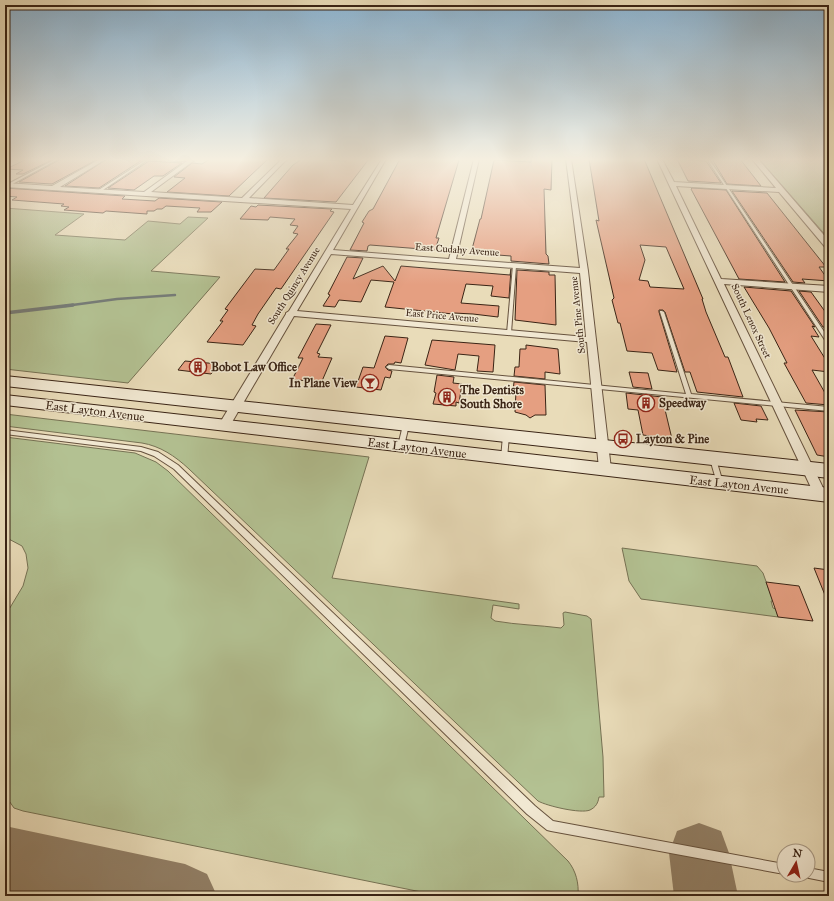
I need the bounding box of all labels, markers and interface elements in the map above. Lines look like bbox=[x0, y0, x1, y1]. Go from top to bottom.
street label: East Cudahy Avenue bbox=[415, 241, 499, 259]
street label: South Quincy Avenue bbox=[265, 245, 323, 327]
street label: South Pine Avenue bbox=[568, 276, 588, 354]
street label: South Lenox Street bbox=[728, 282, 774, 361]
street label: East Price Avenue bbox=[405, 307, 479, 325]
building icon: Bobot Law Office bbox=[188, 357, 208, 377]
place label: Bobot Law Office bbox=[211, 360, 297, 374]
bar icon: In Plane View bbox=[360, 373, 380, 393]
place label: In Plane View bbox=[289, 376, 358, 390]
place label: The Dentists South Shore bbox=[459, 383, 525, 411]
building icon: The Dentists South Shore bbox=[437, 387, 457, 407]
building icon: Speedway bbox=[636, 393, 656, 413]
place label: Speedway bbox=[659, 396, 708, 411]
street label: East Layton Avenue bbox=[45, 398, 145, 424]
bus stop icon: Layton & Pine bbox=[613, 429, 633, 449]
place label: Layton & Pine bbox=[636, 432, 709, 447]
street label: East Layton Avenue bbox=[367, 435, 467, 461]
street label: East Layton Avenue bbox=[689, 473, 789, 497]
north arrow bbox=[776, 843, 816, 883]
text: N bbox=[792, 846, 804, 861]

